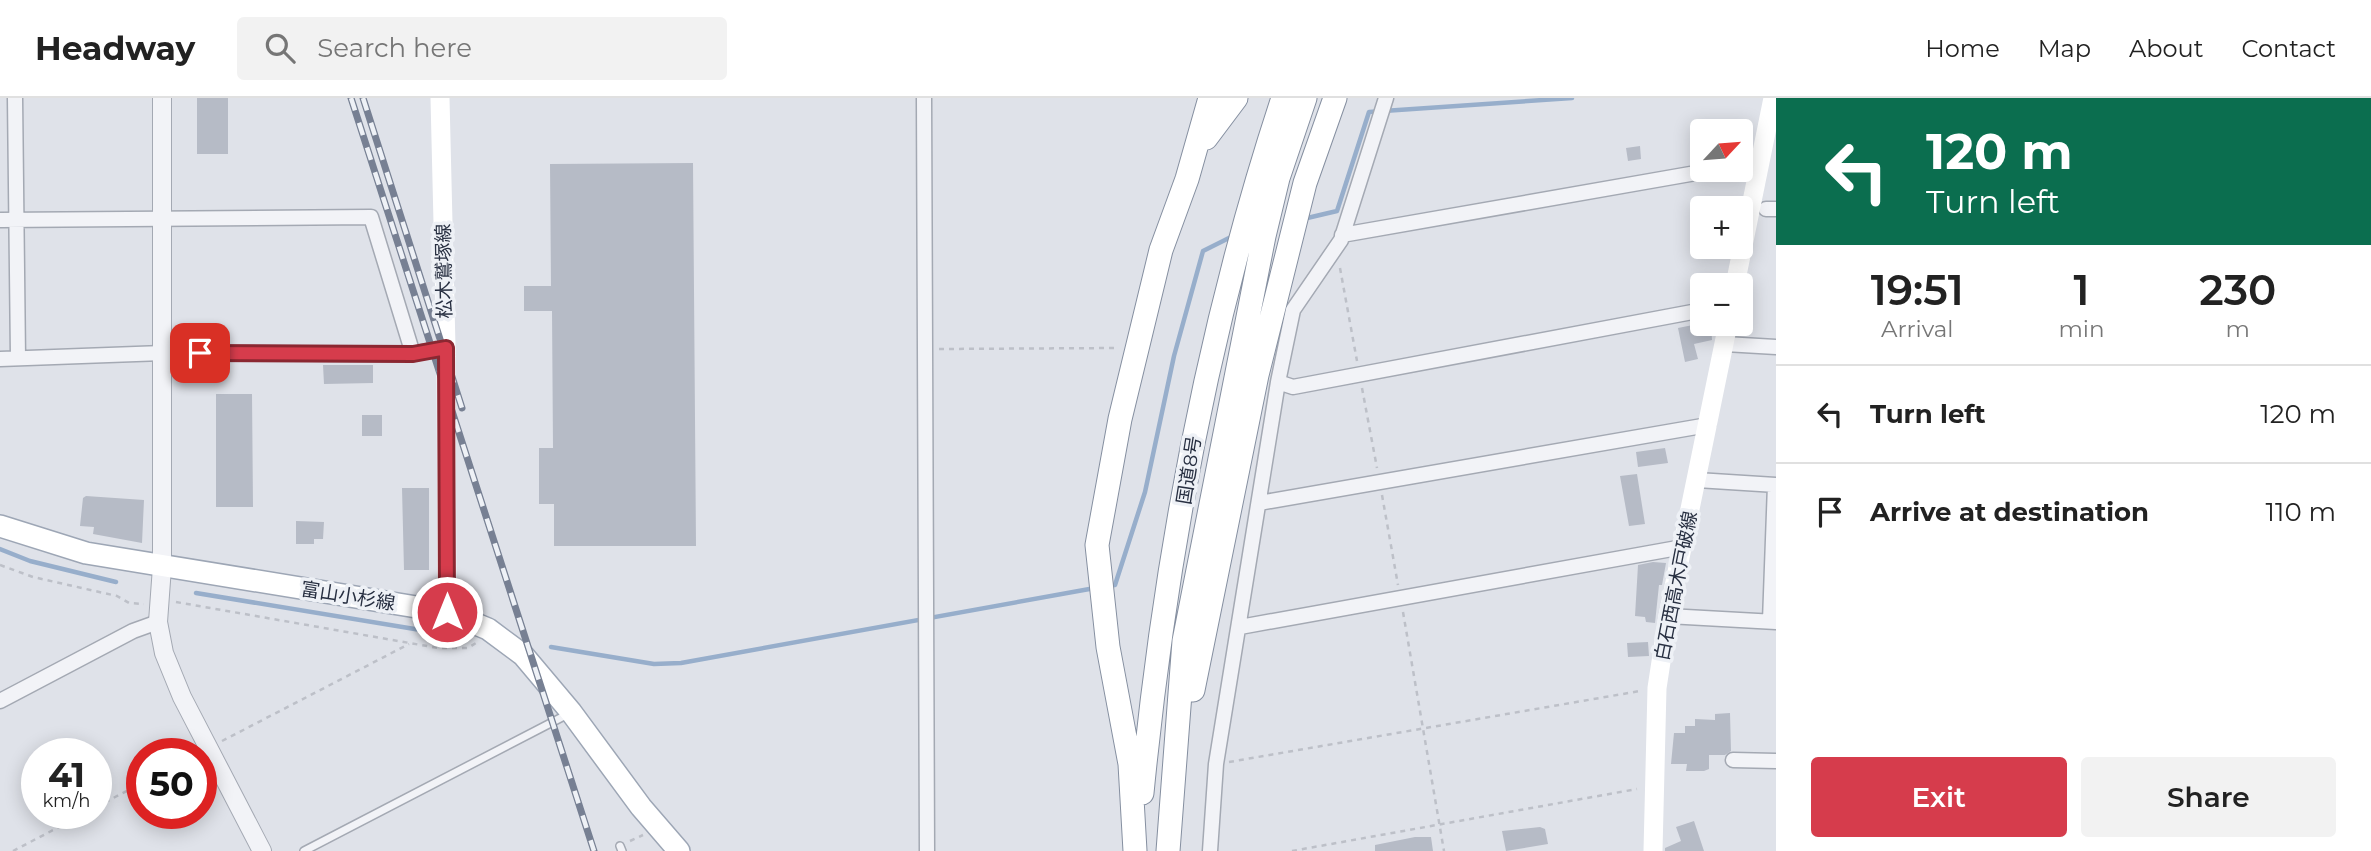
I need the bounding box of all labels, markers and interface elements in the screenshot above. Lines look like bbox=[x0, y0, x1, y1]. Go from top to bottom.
search box bbox=[237, 17, 727, 80]
text: Headway bbox=[35, 28, 195, 68]
icon: search bbox=[261, 29, 299, 67]
text: Search here bbox=[317, 32, 472, 64]
text: Home bbox=[1925, 34, 2000, 63]
text: Map bbox=[2038, 34, 2091, 63]
text: About bbox=[2129, 34, 2203, 63]
text: Contact bbox=[2241, 34, 2336, 63]
north arrow bbox=[1690, 119, 1754, 182]
map controls bbox=[1690, 119, 1753, 336]
text: 120 m bbox=[1926, 122, 2073, 181]
icon: left bbox=[1811, 126, 1902, 217]
text: Turn left bbox=[1926, 182, 2060, 221]
button: + bbox=[1690, 196, 1753, 259]
street label: 松木鷲塚線 bbox=[432, 223, 456, 319]
text: 19:51 bbox=[1871, 264, 1964, 316]
text: 1 bbox=[2073, 264, 2089, 316]
text: 230 bbox=[2199, 264, 2276, 316]
button: − bbox=[1690, 273, 1753, 336]
text: Arrival bbox=[1881, 315, 1953, 343]
text: min bbox=[2058, 315, 2105, 343]
text: m bbox=[2226, 315, 2250, 343]
pin bbox=[170, 323, 230, 383]
icon: arrive bbox=[181, 334, 219, 372]
icon: left bbox=[1811, 395, 1849, 433]
text: Turn left bbox=[1870, 398, 1986, 430]
text: 120 m bbox=[2260, 398, 2336, 430]
street label: 国道8号 bbox=[1172, 434, 1206, 506]
icon: arrive bbox=[1811, 493, 1849, 531]
text: Arrive at destination bbox=[1870, 496, 2149, 528]
text: 110 m bbox=[2266, 496, 2336, 528]
street label: 白石西高木戸破線 bbox=[1650, 509, 1702, 663]
position arrow bbox=[410, 575, 484, 649]
street label: 富山小杉線 bbox=[299, 577, 397, 615]
speed limit sign: 50 bbox=[126, 738, 217, 829]
text: 41 bbox=[48, 753, 85, 796]
button: Exit bbox=[1811, 757, 2067, 837]
button: Share bbox=[2081, 757, 2336, 837]
text: km/h bbox=[42, 790, 91, 812]

